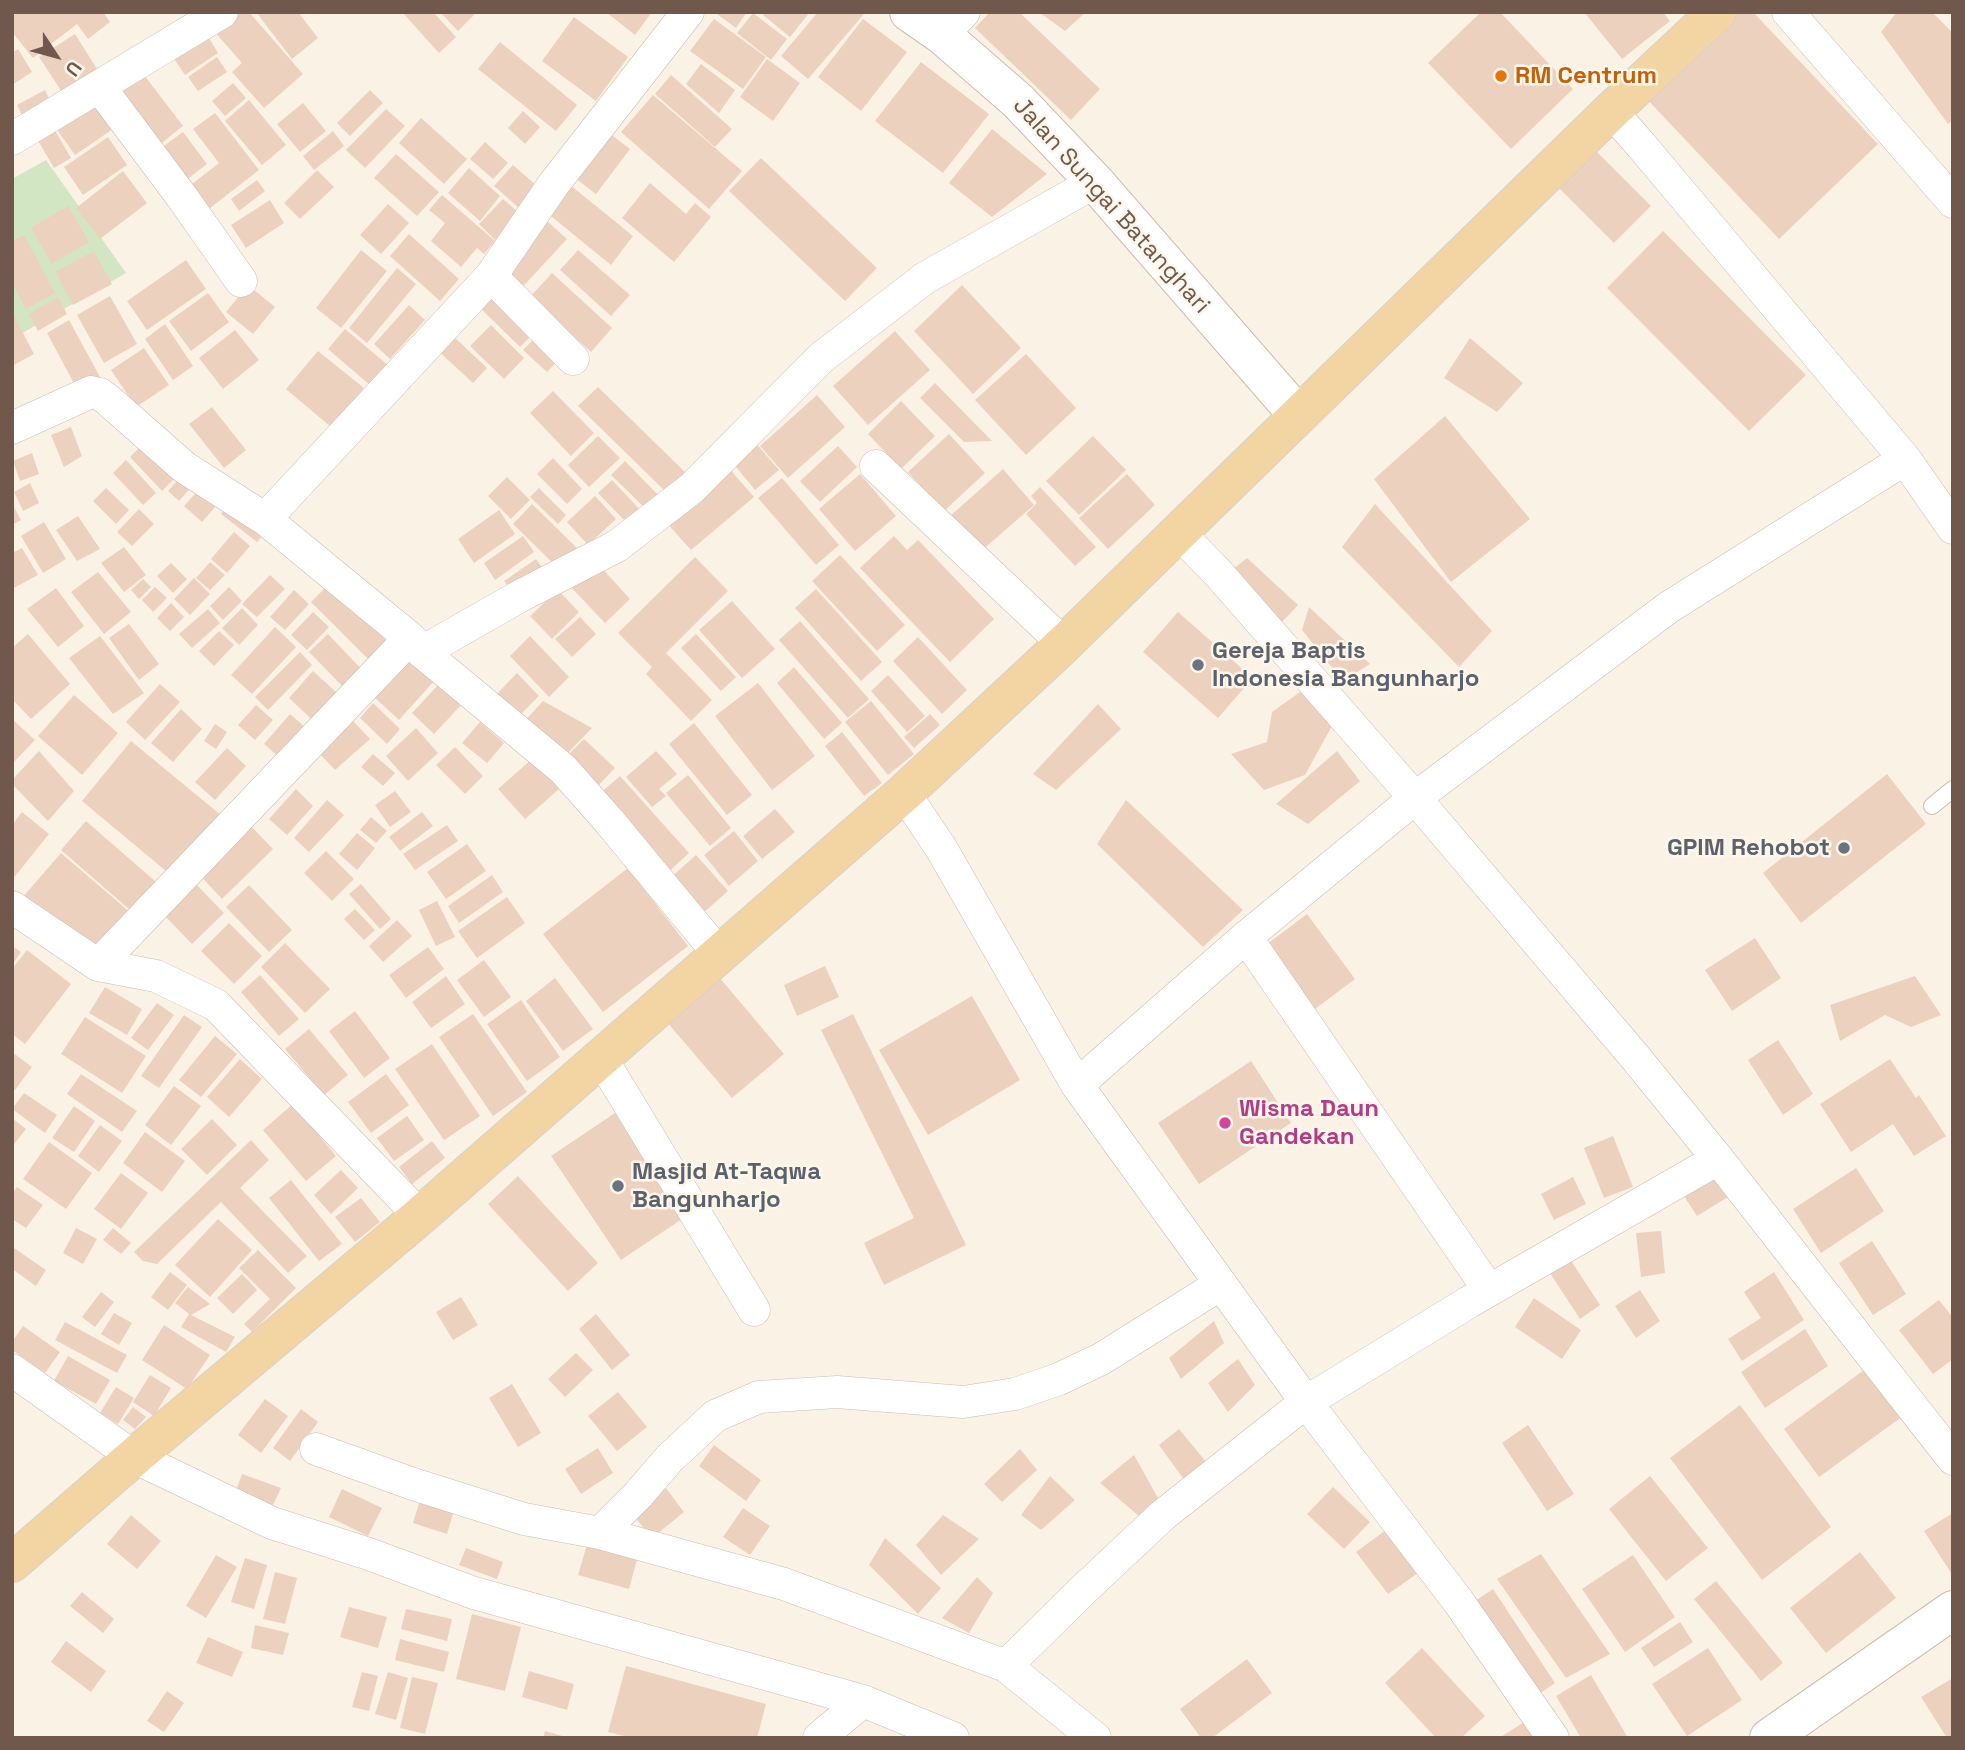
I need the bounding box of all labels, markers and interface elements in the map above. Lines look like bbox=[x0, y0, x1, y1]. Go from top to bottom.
north arrow bbox=[21, 21, 91, 91]
text: U bbox=[60, 56, 87, 81]
place label: RM Centrum bbox=[1515, 62, 1657, 90]
marker: RM Centrum bbox=[1493, 68, 1509, 84]
street label: Jalan Sungai Batanghari bbox=[1006, 92, 1216, 320]
place label: Gereja Baptis Indonesia Bangunharjo bbox=[1212, 637, 1479, 693]
marker: Gereja Baptis Indonesia Bangunharjo bbox=[1190, 657, 1206, 673]
place label: GPIM Rehobot bbox=[1667, 834, 1830, 862]
marker: GPIM Rehobot bbox=[1836, 840, 1852, 856]
place label: Wisma Daun Gandekan bbox=[1239, 1095, 1379, 1151]
marker: Wisma Daun Gandekan bbox=[1217, 1115, 1233, 1131]
place label: Masjid At-Taqwa Bangunharjo bbox=[632, 1158, 821, 1214]
marker: Masjid At-Taqwa Bangunharjo bbox=[610, 1178, 626, 1194]

